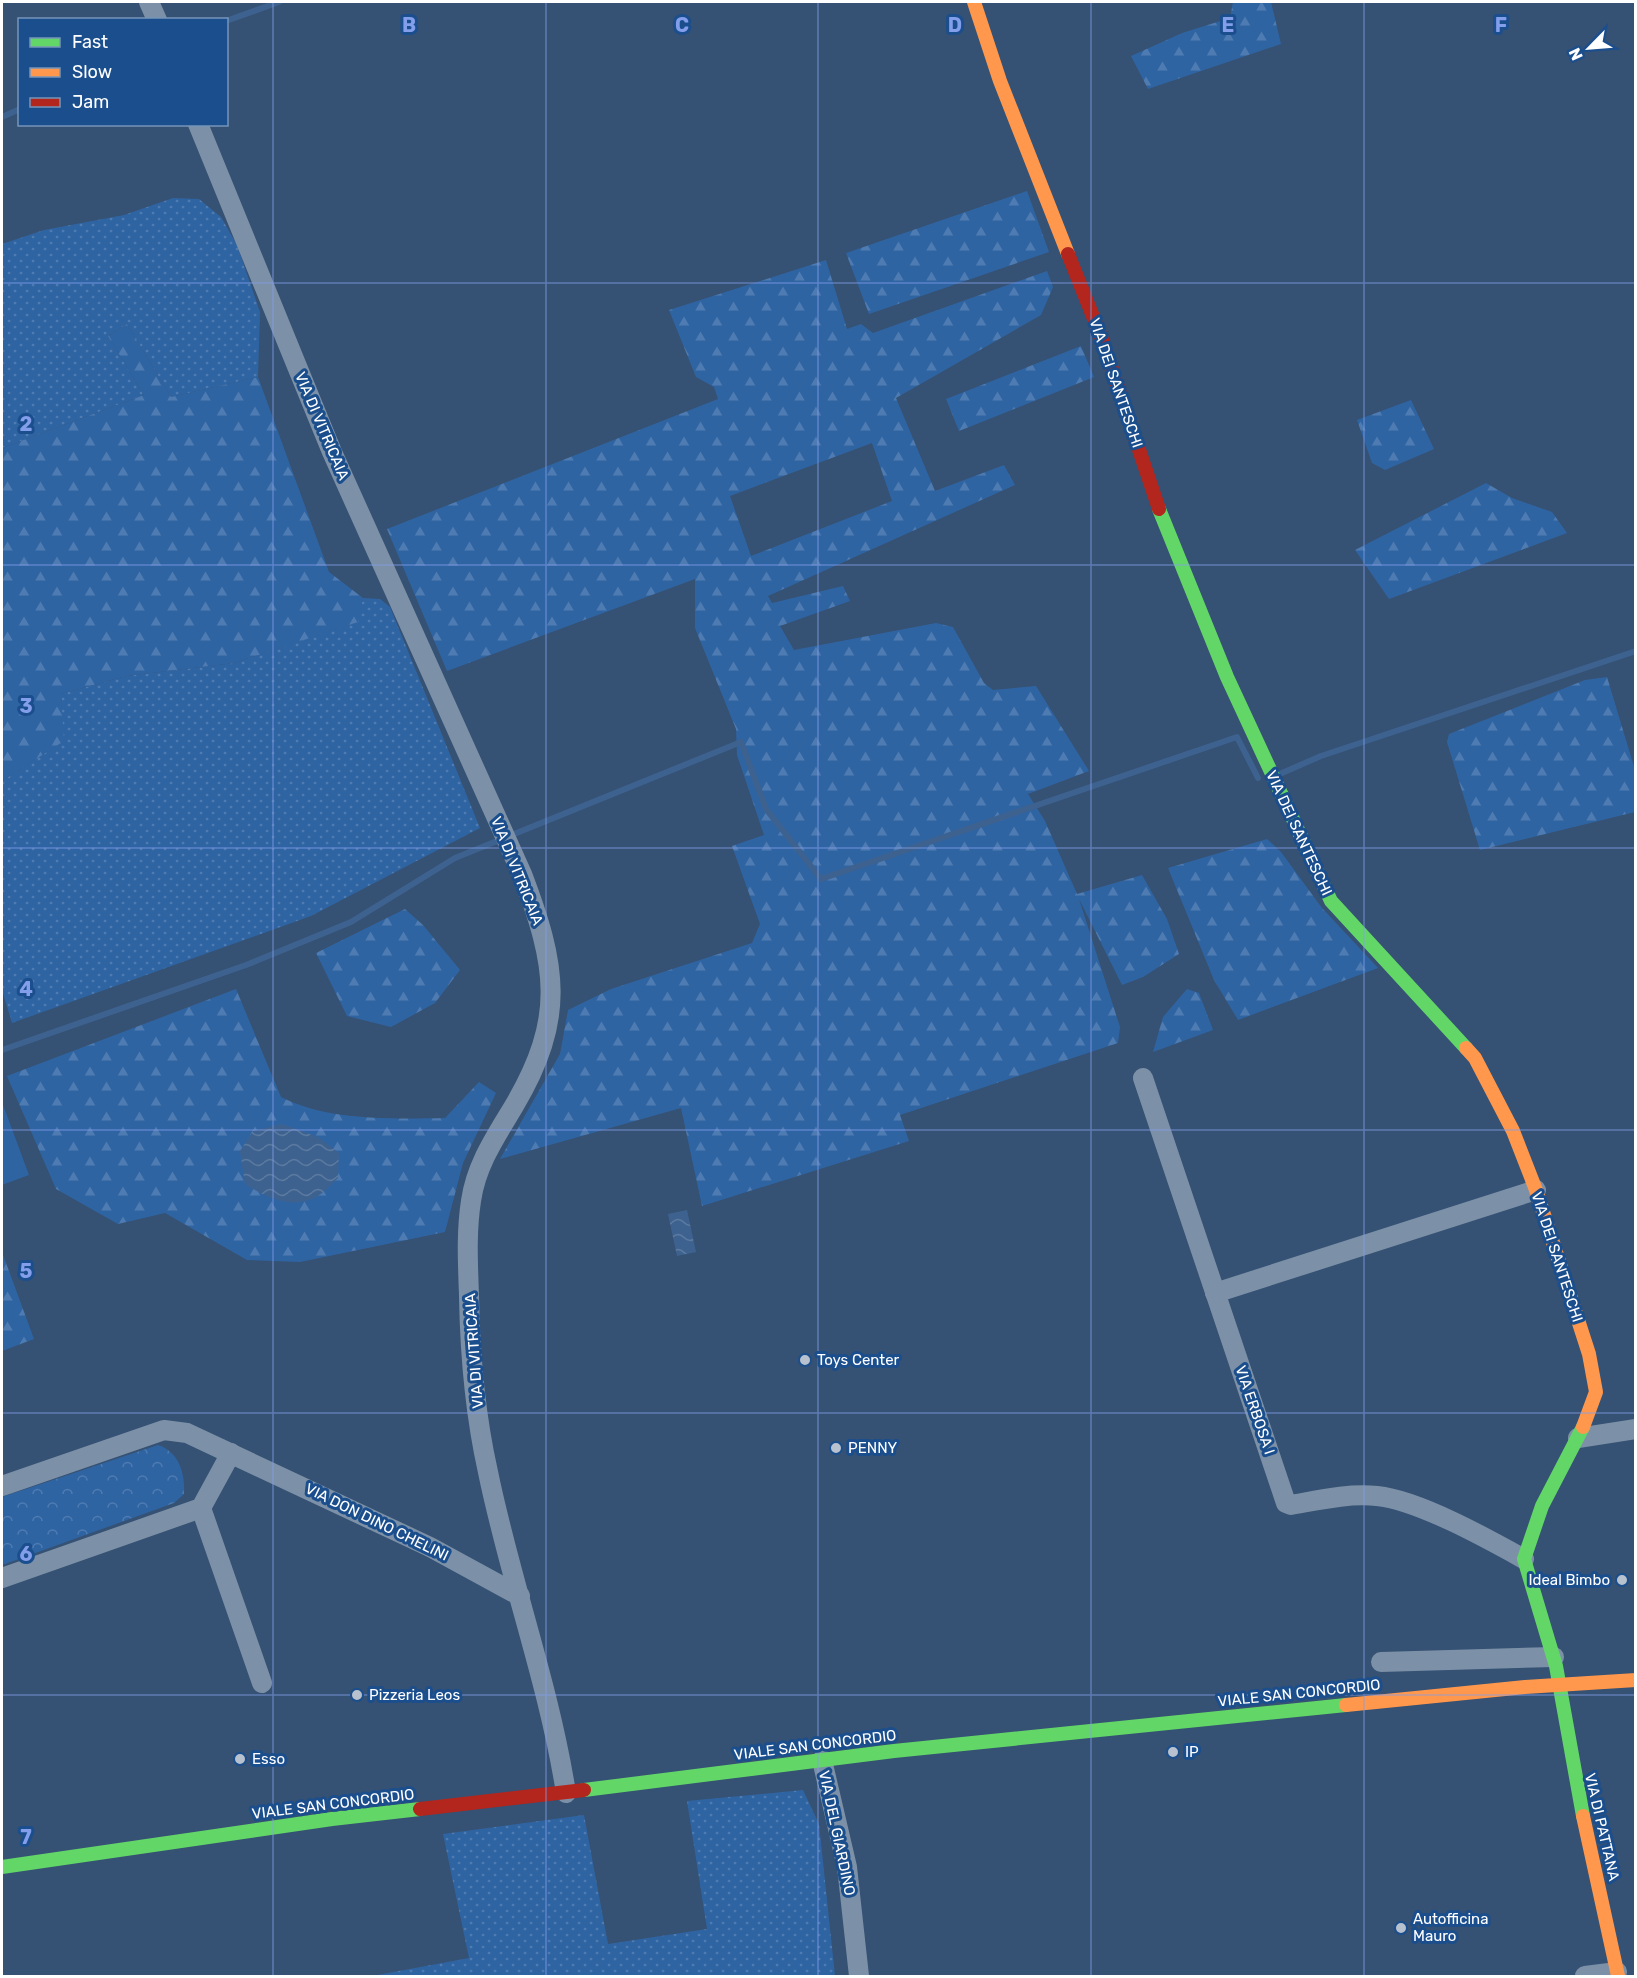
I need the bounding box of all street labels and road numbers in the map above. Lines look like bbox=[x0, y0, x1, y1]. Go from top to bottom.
street label: VIA DEI SANTESCHI bbox=[1085, 316, 1147, 450]
street label: VIA DI VITRICAIA bbox=[291, 369, 353, 483]
street label: VIA DEI SANTESCHI bbox=[1262, 768, 1336, 898]
street label: VIA DI VITRICAIA bbox=[487, 814, 547, 928]
street label: VIA DEI SANTESCHI bbox=[1527, 1190, 1587, 1324]
street label: VIA DI VITRICAIA bbox=[461, 1293, 487, 1409]
street label: VIA ERBOSA I bbox=[1231, 1363, 1279, 1457]
street label: VIA DON DINO CHELINI bbox=[302, 1479, 452, 1565]
street label: VIALE SAN CONCORDIO bbox=[1217, 1675, 1381, 1711]
street label: VIALE SAN CONCORDIO bbox=[733, 1726, 897, 1764]
street label: VIA DEL GIARDINO bbox=[815, 1769, 859, 1897]
street label: VIA DI PATTANA bbox=[1581, 1771, 1623, 1883]
street label: VIALE SAN CONCORDIO bbox=[251, 1785, 415, 1823]

